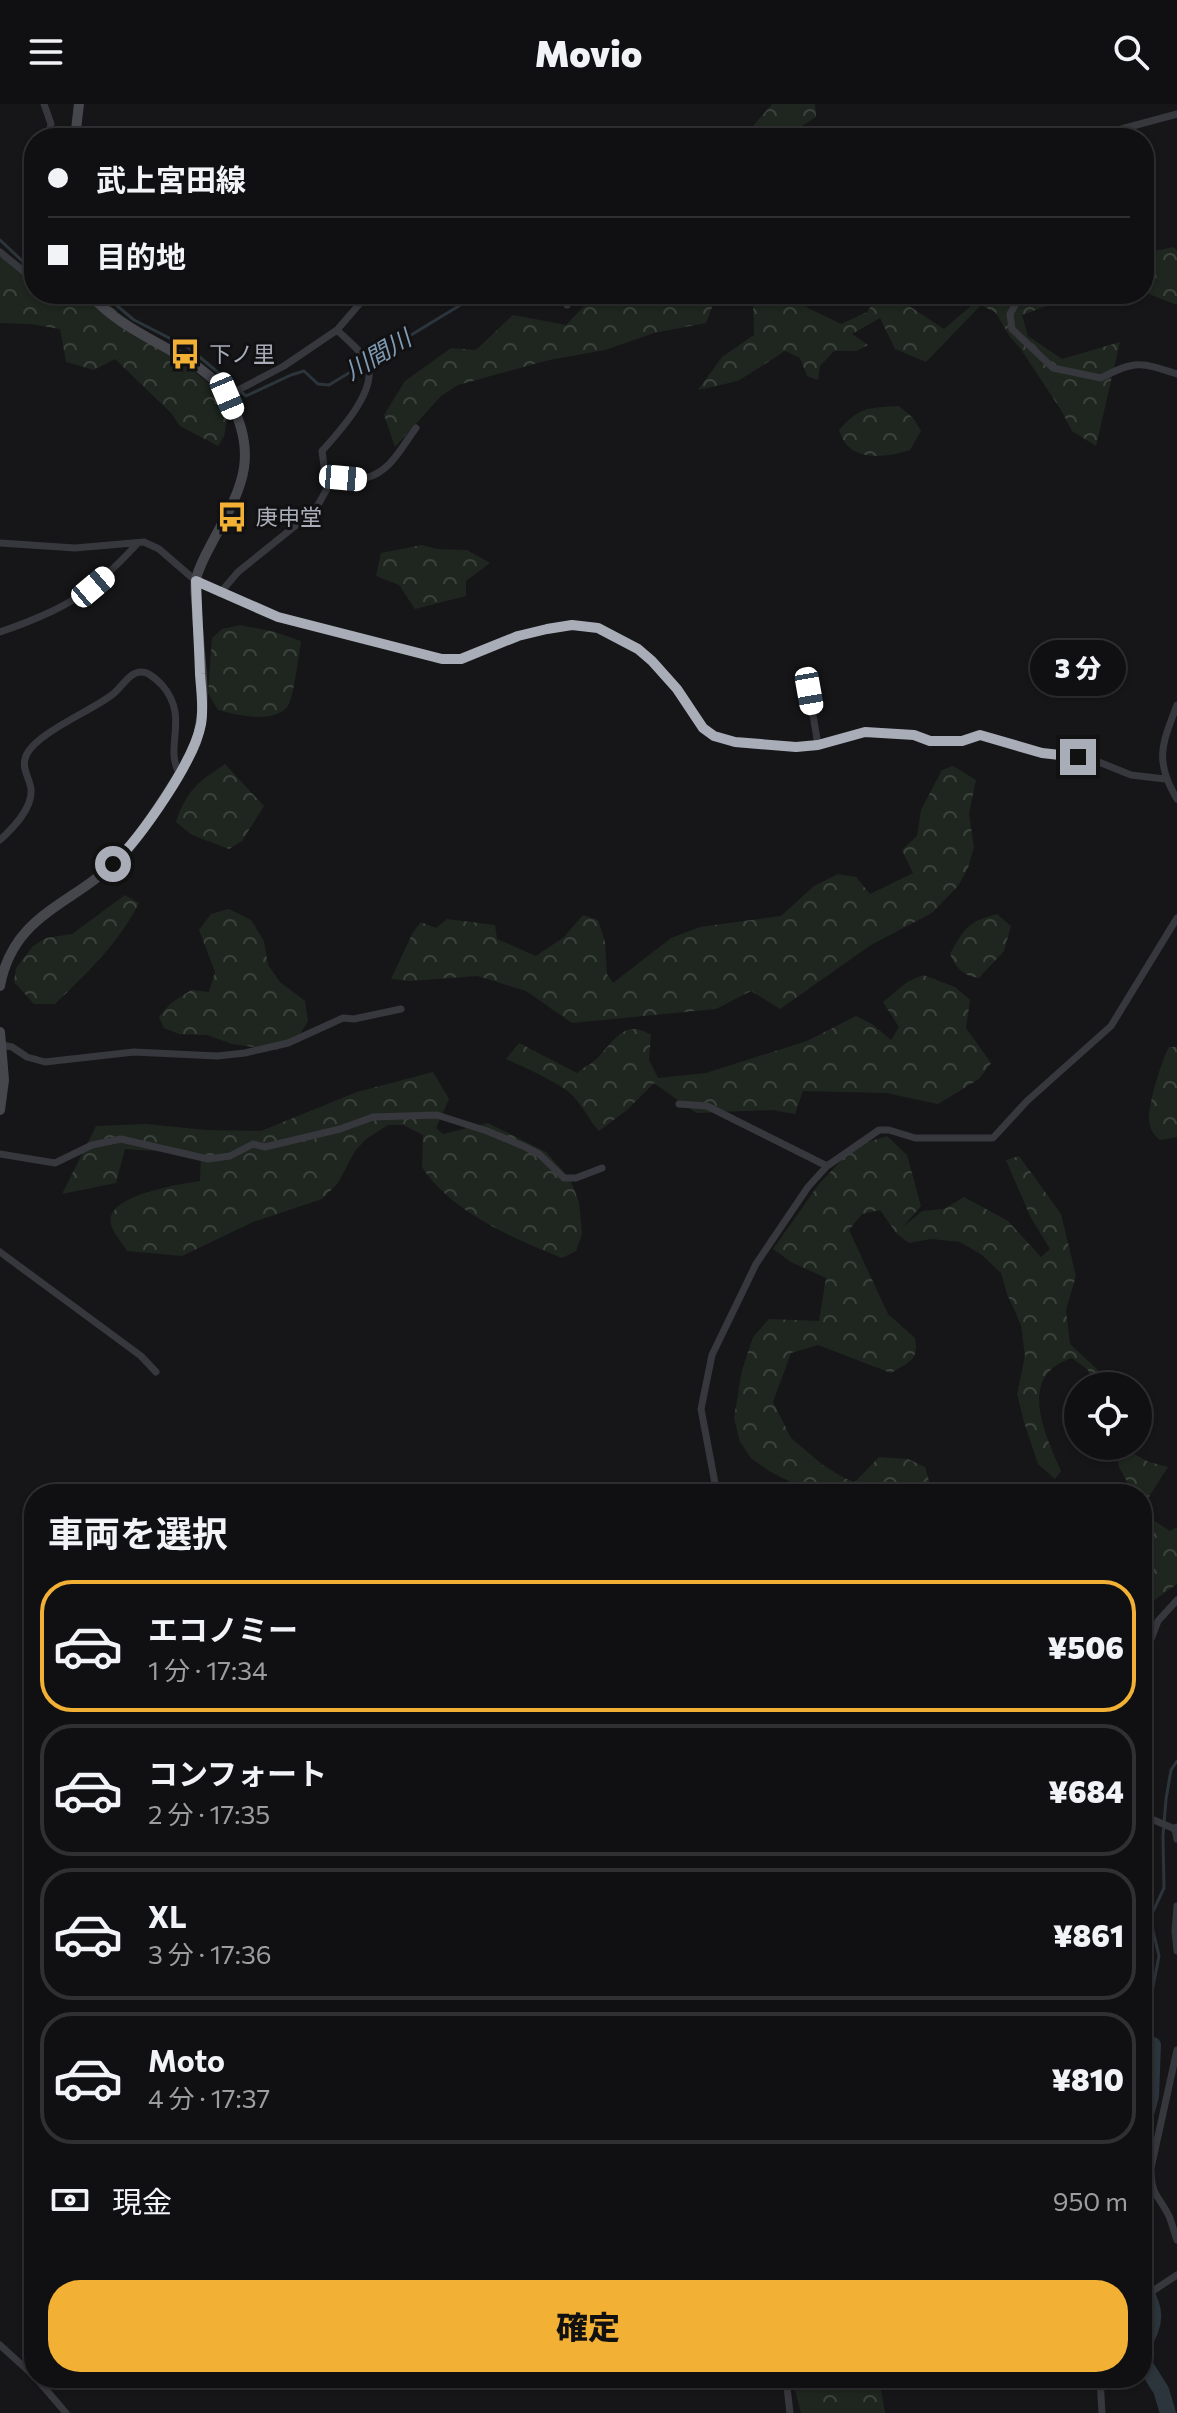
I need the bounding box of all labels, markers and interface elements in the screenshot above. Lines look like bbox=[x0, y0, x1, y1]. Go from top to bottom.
icon: menu bbox=[24, 30, 68, 74]
text: Movio bbox=[535, 30, 642, 74]
icon: search bbox=[1109, 30, 1153, 74]
text: 武上宮田線 bbox=[96, 160, 246, 197]
text: 目的地 bbox=[96, 237, 186, 274]
water label: 川間川 bbox=[339, 321, 418, 385]
bus stop icon: 下ノ里 bbox=[168, 337, 202, 371]
place label: 下ノ里 bbox=[209, 340, 275, 367]
car bbox=[207, 369, 247, 423]
car bbox=[318, 464, 368, 492]
bus stop icon: 庚申堂 bbox=[215, 500, 249, 534]
place label: 庚申堂 bbox=[256, 503, 322, 530]
car bbox=[67, 562, 119, 612]
callout: 3 分 bbox=[1030, 641, 1126, 697]
text: 3 分 bbox=[1055, 652, 1101, 683]
car bbox=[793, 665, 825, 717]
route end bbox=[1060, 739, 1096, 775]
route start bbox=[95, 846, 131, 882]
map controls bbox=[1064, 1372, 1152, 1460]
button: locate bbox=[1064, 1372, 1152, 1460]
text: 車両を選択 bbox=[48, 1510, 228, 1554]
icon: car bbox=[52, 1610, 124, 1682]
text: エコノミー bbox=[148, 1610, 298, 1647]
text: ¥506 bbox=[1048, 1628, 1124, 1665]
text: 1 分 · 17:34 bbox=[148, 1654, 268, 1685]
icon: car bbox=[52, 1754, 124, 1826]
text: コンフォート bbox=[148, 1754, 327, 1791]
text: ¥684 bbox=[1048, 1772, 1124, 1809]
text: 2 分 · 17:35 bbox=[148, 1798, 270, 1829]
text: XL bbox=[148, 1897, 187, 1934]
icon: car bbox=[52, 1898, 124, 1970]
text: ¥861 bbox=[1053, 1916, 1124, 1953]
text: 3 分 · 17:36 bbox=[148, 1938, 272, 1969]
text: Moto bbox=[148, 2041, 225, 2078]
icon: car bbox=[52, 2042, 124, 2114]
text: ¥810 bbox=[1051, 2060, 1124, 2097]
text: 4 分 · 17:37 bbox=[148, 2082, 270, 2113]
icon: cash bbox=[48, 2178, 92, 2222]
text: 現金 bbox=[112, 2182, 172, 2219]
text: 950 m bbox=[1053, 2185, 1128, 2216]
button: 確定 bbox=[48, 2280, 1128, 2372]

